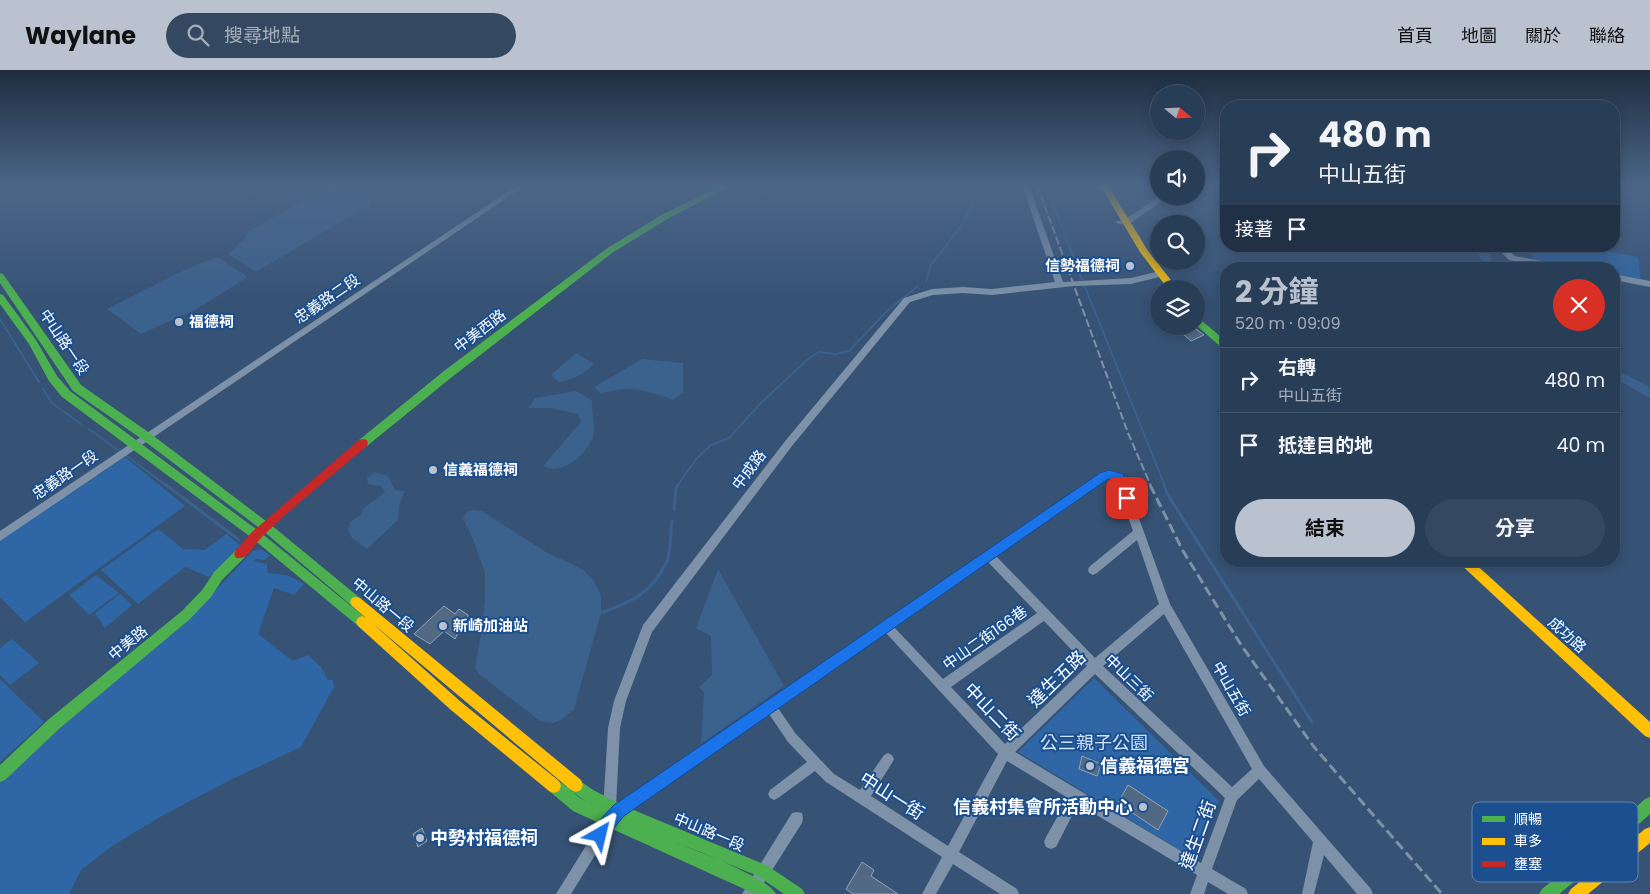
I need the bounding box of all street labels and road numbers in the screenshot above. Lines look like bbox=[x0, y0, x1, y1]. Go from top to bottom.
street label: 忠義路二段 bbox=[290, 269, 364, 328]
street label: 中美西路 bbox=[449, 304, 510, 357]
street label: 中山路一段 bbox=[35, 305, 94, 379]
street label: 忠義路一段 bbox=[28, 445, 102, 504]
street label: 中成路 bbox=[727, 445, 771, 494]
street label: 中山路一段 bbox=[348, 572, 419, 637]
street label: 中山二街166巷 bbox=[938, 601, 1031, 675]
street label: 成功路 bbox=[1544, 612, 1591, 657]
street label: 中美路 bbox=[104, 620, 152, 665]
street label: 達生五路 bbox=[1022, 645, 1091, 713]
street label: 中山三街 bbox=[1100, 649, 1158, 706]
street label: 中山五街 bbox=[1207, 658, 1256, 720]
street label: 中山二街 bbox=[958, 677, 1026, 746]
street label: 中山一街 bbox=[855, 766, 929, 825]
street label: 達生二街 bbox=[1173, 797, 1222, 873]
street label: 中山路一段 bbox=[671, 807, 748, 856]

